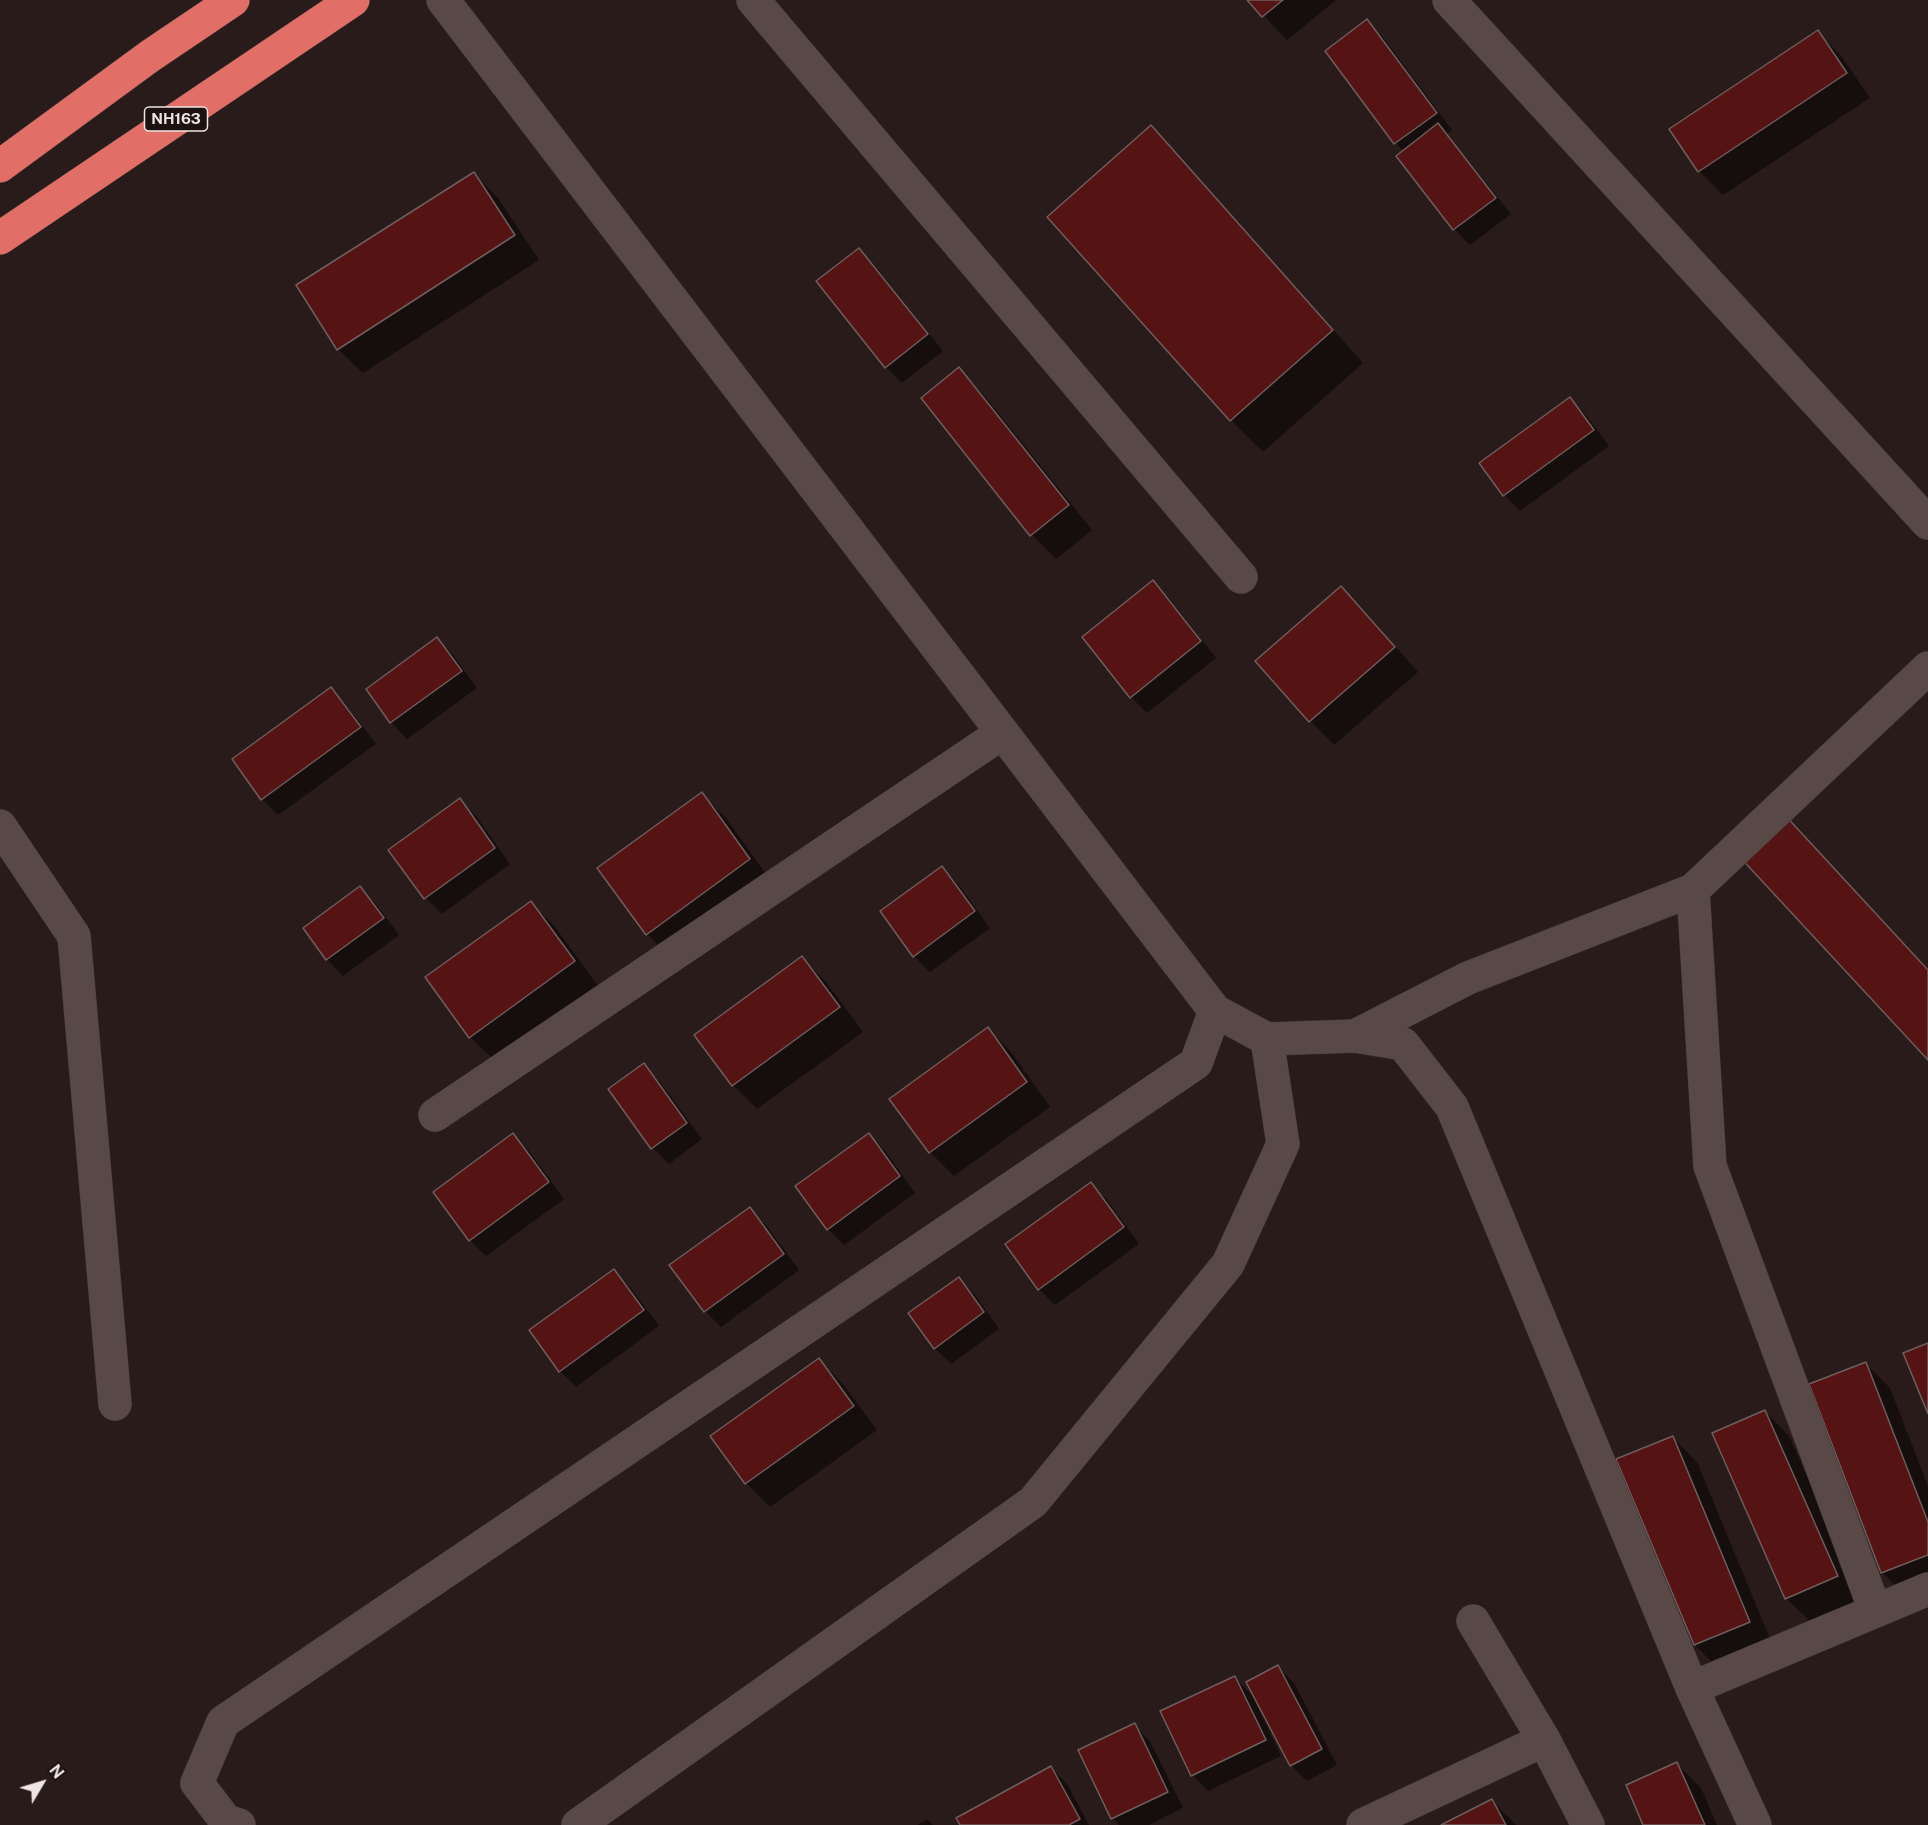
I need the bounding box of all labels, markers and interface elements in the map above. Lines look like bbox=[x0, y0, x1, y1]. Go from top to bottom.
road number: NH163 bbox=[144, 107, 207, 131]
north arrow bbox=[12, 1753, 72, 1813]
text: N bbox=[45, 1761, 68, 1782]

